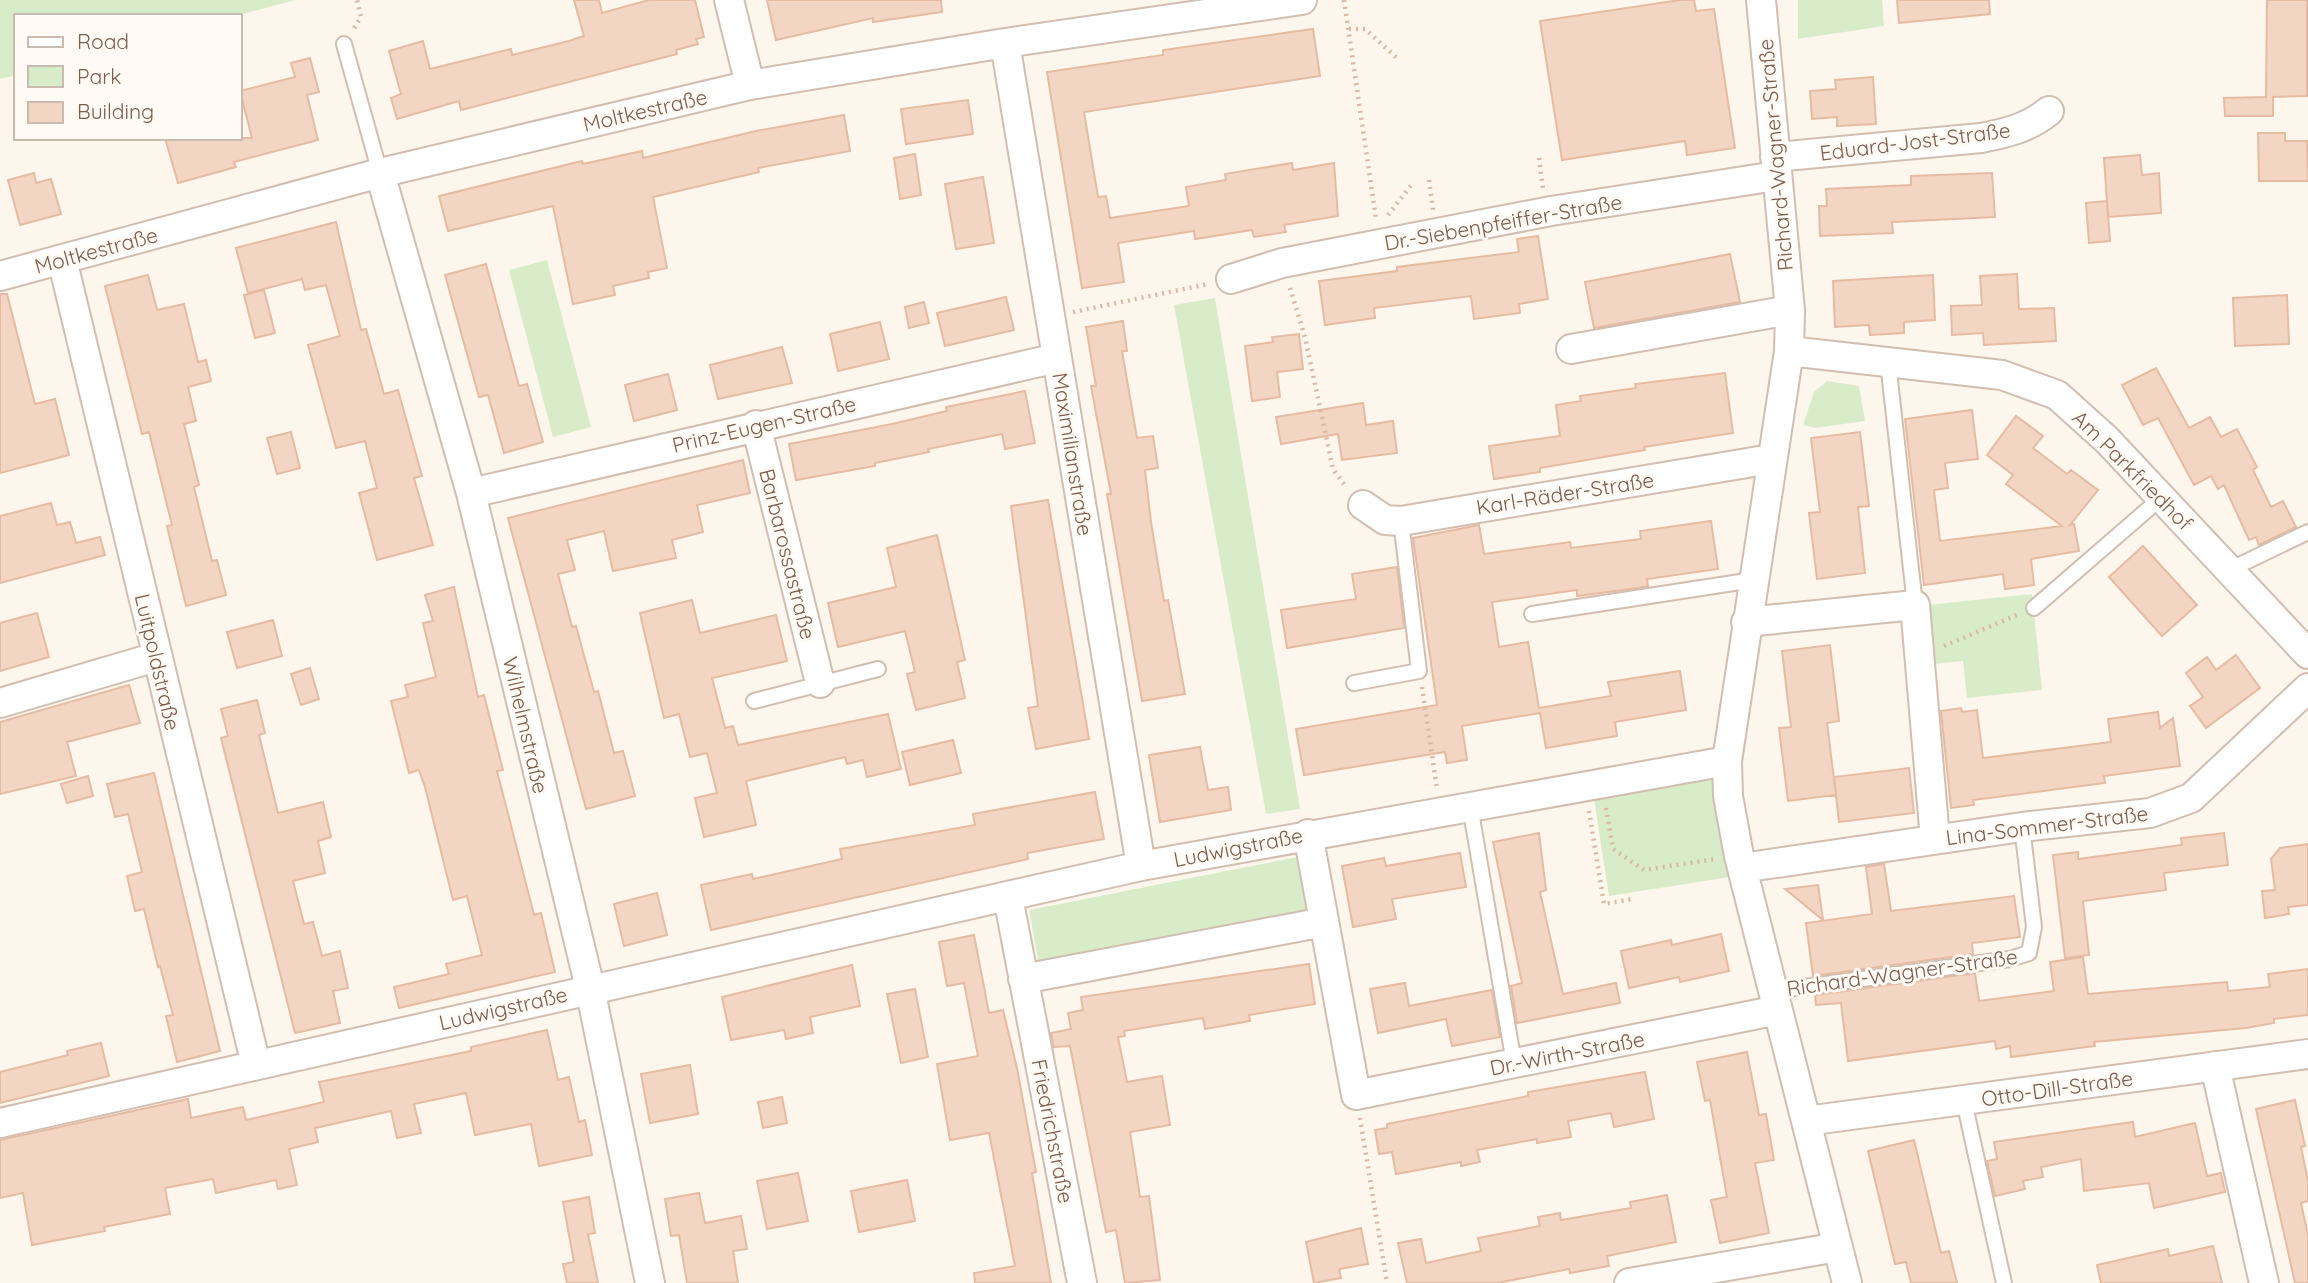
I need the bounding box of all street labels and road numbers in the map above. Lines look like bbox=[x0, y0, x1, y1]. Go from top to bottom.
street label: Richard-Wagner-Straße bbox=[1752, 38, 1798, 272]
street label: Moltkestraße bbox=[580, 83, 710, 137]
street label: Eduard-Jost-Straße bbox=[1818, 116, 2012, 166]
street label: Dr.-Siebenpfeiffer-Straße bbox=[1382, 188, 1624, 256]
street label: Moltkestraße bbox=[31, 221, 161, 279]
street label: Maximilianstraße bbox=[1047, 371, 1099, 537]
street label: Prinz-Eugen-Straße bbox=[670, 390, 858, 458]
street label: Am Parkfriedhof bbox=[2067, 404, 2199, 536]
street label: Barbarossastraße bbox=[754, 466, 822, 642]
street label: Karl-Räder-Straße bbox=[1474, 466, 1656, 520]
street label: Luitpoldstraße bbox=[130, 591, 186, 733]
street label: Wilhelmstraße bbox=[498, 654, 554, 796]
street label: Lina-Sommer-Straße bbox=[1944, 800, 2150, 850]
street label: Ludwigstraße bbox=[1171, 822, 1305, 872]
street label: Richard-Wagner-Straße bbox=[1785, 943, 2019, 1001]
street label: Ludwigstraße bbox=[436, 981, 570, 1035]
street label: Dr.-Wirth-Straße bbox=[1487, 1025, 1647, 1081]
street label: Friedrichstraße bbox=[1026, 1057, 1080, 1205]
street label: Otto-Dill-Straße bbox=[1980, 1065, 2134, 1111]

